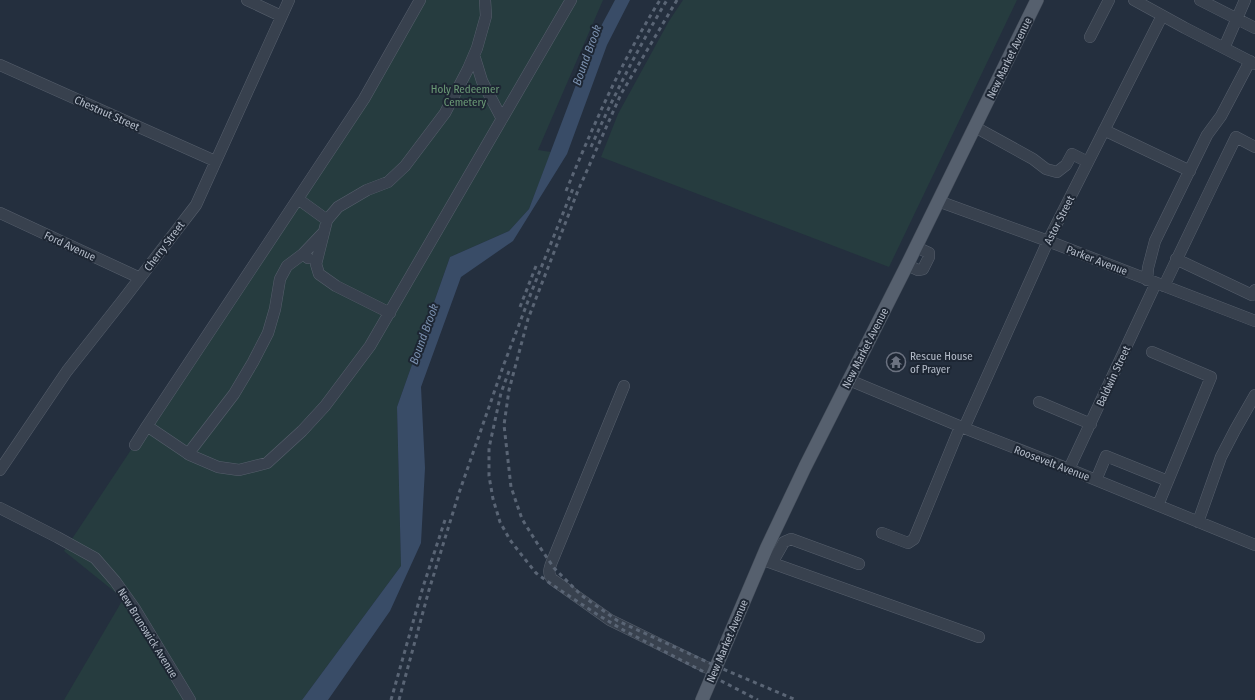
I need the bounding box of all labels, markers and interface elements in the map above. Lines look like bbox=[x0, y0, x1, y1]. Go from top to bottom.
street label: New Market Avenue bbox=[984, 16, 1035, 101]
water label: Bound Brook bbox=[570, 23, 604, 87]
park label: Holy Redeemer Cemetery bbox=[431, 83, 499, 109]
street label: Chestnut Street bbox=[72, 93, 142, 134]
street label: Astor Street bbox=[1042, 193, 1077, 247]
street label: Cherry Street bbox=[141, 219, 188, 274]
street label: Ford Avenue bbox=[42, 229, 98, 264]
street label: Parker Avenue bbox=[1064, 243, 1129, 278]
water label: Bound Brook bbox=[407, 302, 441, 366]
street label: New Market Avenue bbox=[840, 306, 891, 391]
street label: Baldwin Street bbox=[1094, 343, 1133, 409]
place label: Rescue House of Prayer bbox=[910, 350, 973, 376]
temple icon: Rescue House of Prayer bbox=[885, 351, 907, 373]
street label: Roosevelt Avenue bbox=[1012, 443, 1091, 484]
street label: New Brunswick Avenue bbox=[115, 586, 180, 681]
street label: New Market Avenue bbox=[704, 598, 751, 685]

